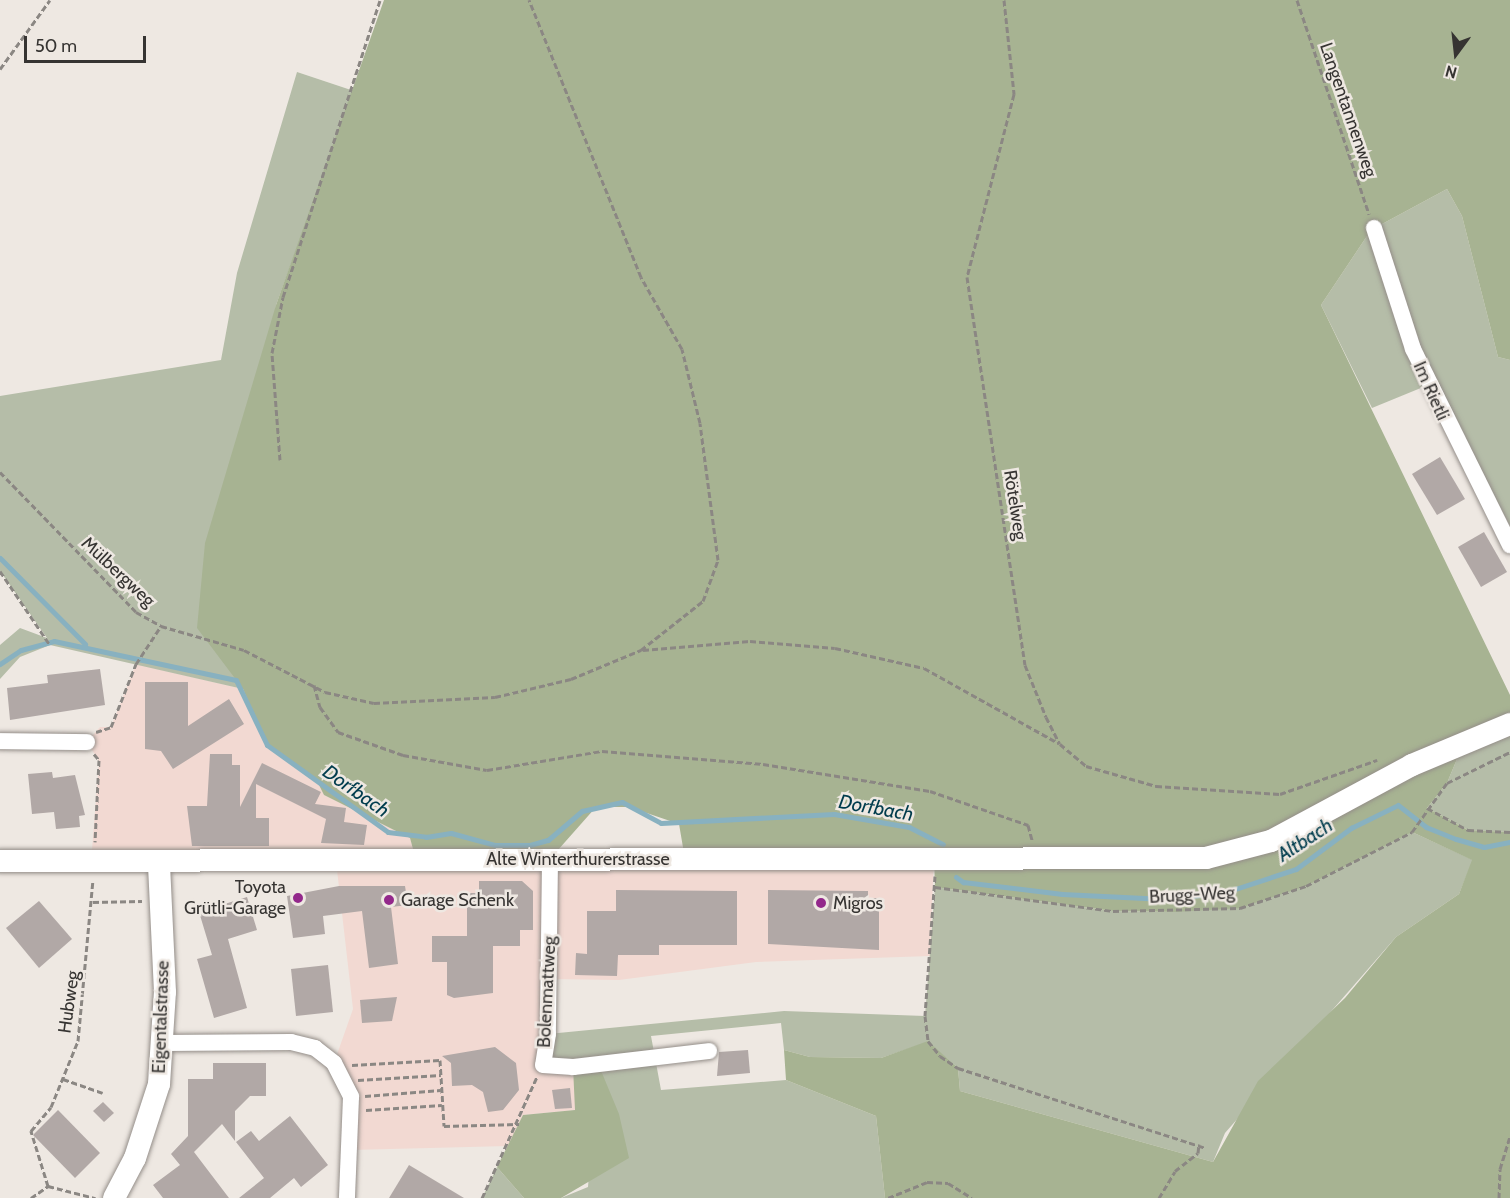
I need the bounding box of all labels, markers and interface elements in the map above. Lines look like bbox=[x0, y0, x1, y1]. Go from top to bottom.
scale bar bbox=[27, 24, 148, 62]
north arrow bbox=[1426, 24, 1486, 84]
text: 50 m bbox=[35, 35, 77, 57]
street label: Langentannenweg bbox=[1315, 40, 1381, 180]
text: N bbox=[1443, 61, 1459, 83]
street label: Im Rietli bbox=[1408, 358, 1454, 424]
street label: Rötelweg bbox=[999, 468, 1031, 542]
street label: Mülbergweg bbox=[77, 532, 159, 612]
water label: Dorfbach bbox=[318, 760, 394, 822]
water label: Dorfbach bbox=[837, 790, 915, 826]
water label: Altbach bbox=[1273, 813, 1337, 867]
street label: Alte Winterthurerstrasse bbox=[486, 848, 670, 870]
place label: Toyota Grütli-Garage bbox=[184, 877, 286, 920]
street label: Brugg-Weg bbox=[1149, 882, 1235, 908]
place label: Garage Schenk bbox=[401, 889, 514, 911]
marker: Toyota Grütli-Garage bbox=[291, 891, 305, 905]
place label: Migros bbox=[833, 892, 883, 914]
marker: Garage Schenk bbox=[382, 893, 396, 907]
marker: Migros bbox=[814, 896, 828, 910]
street label: Bolenmattweg bbox=[533, 936, 561, 1048]
street label: Eigentalstrasse bbox=[148, 960, 174, 1074]
street label: Hubweg bbox=[54, 969, 84, 1035]

